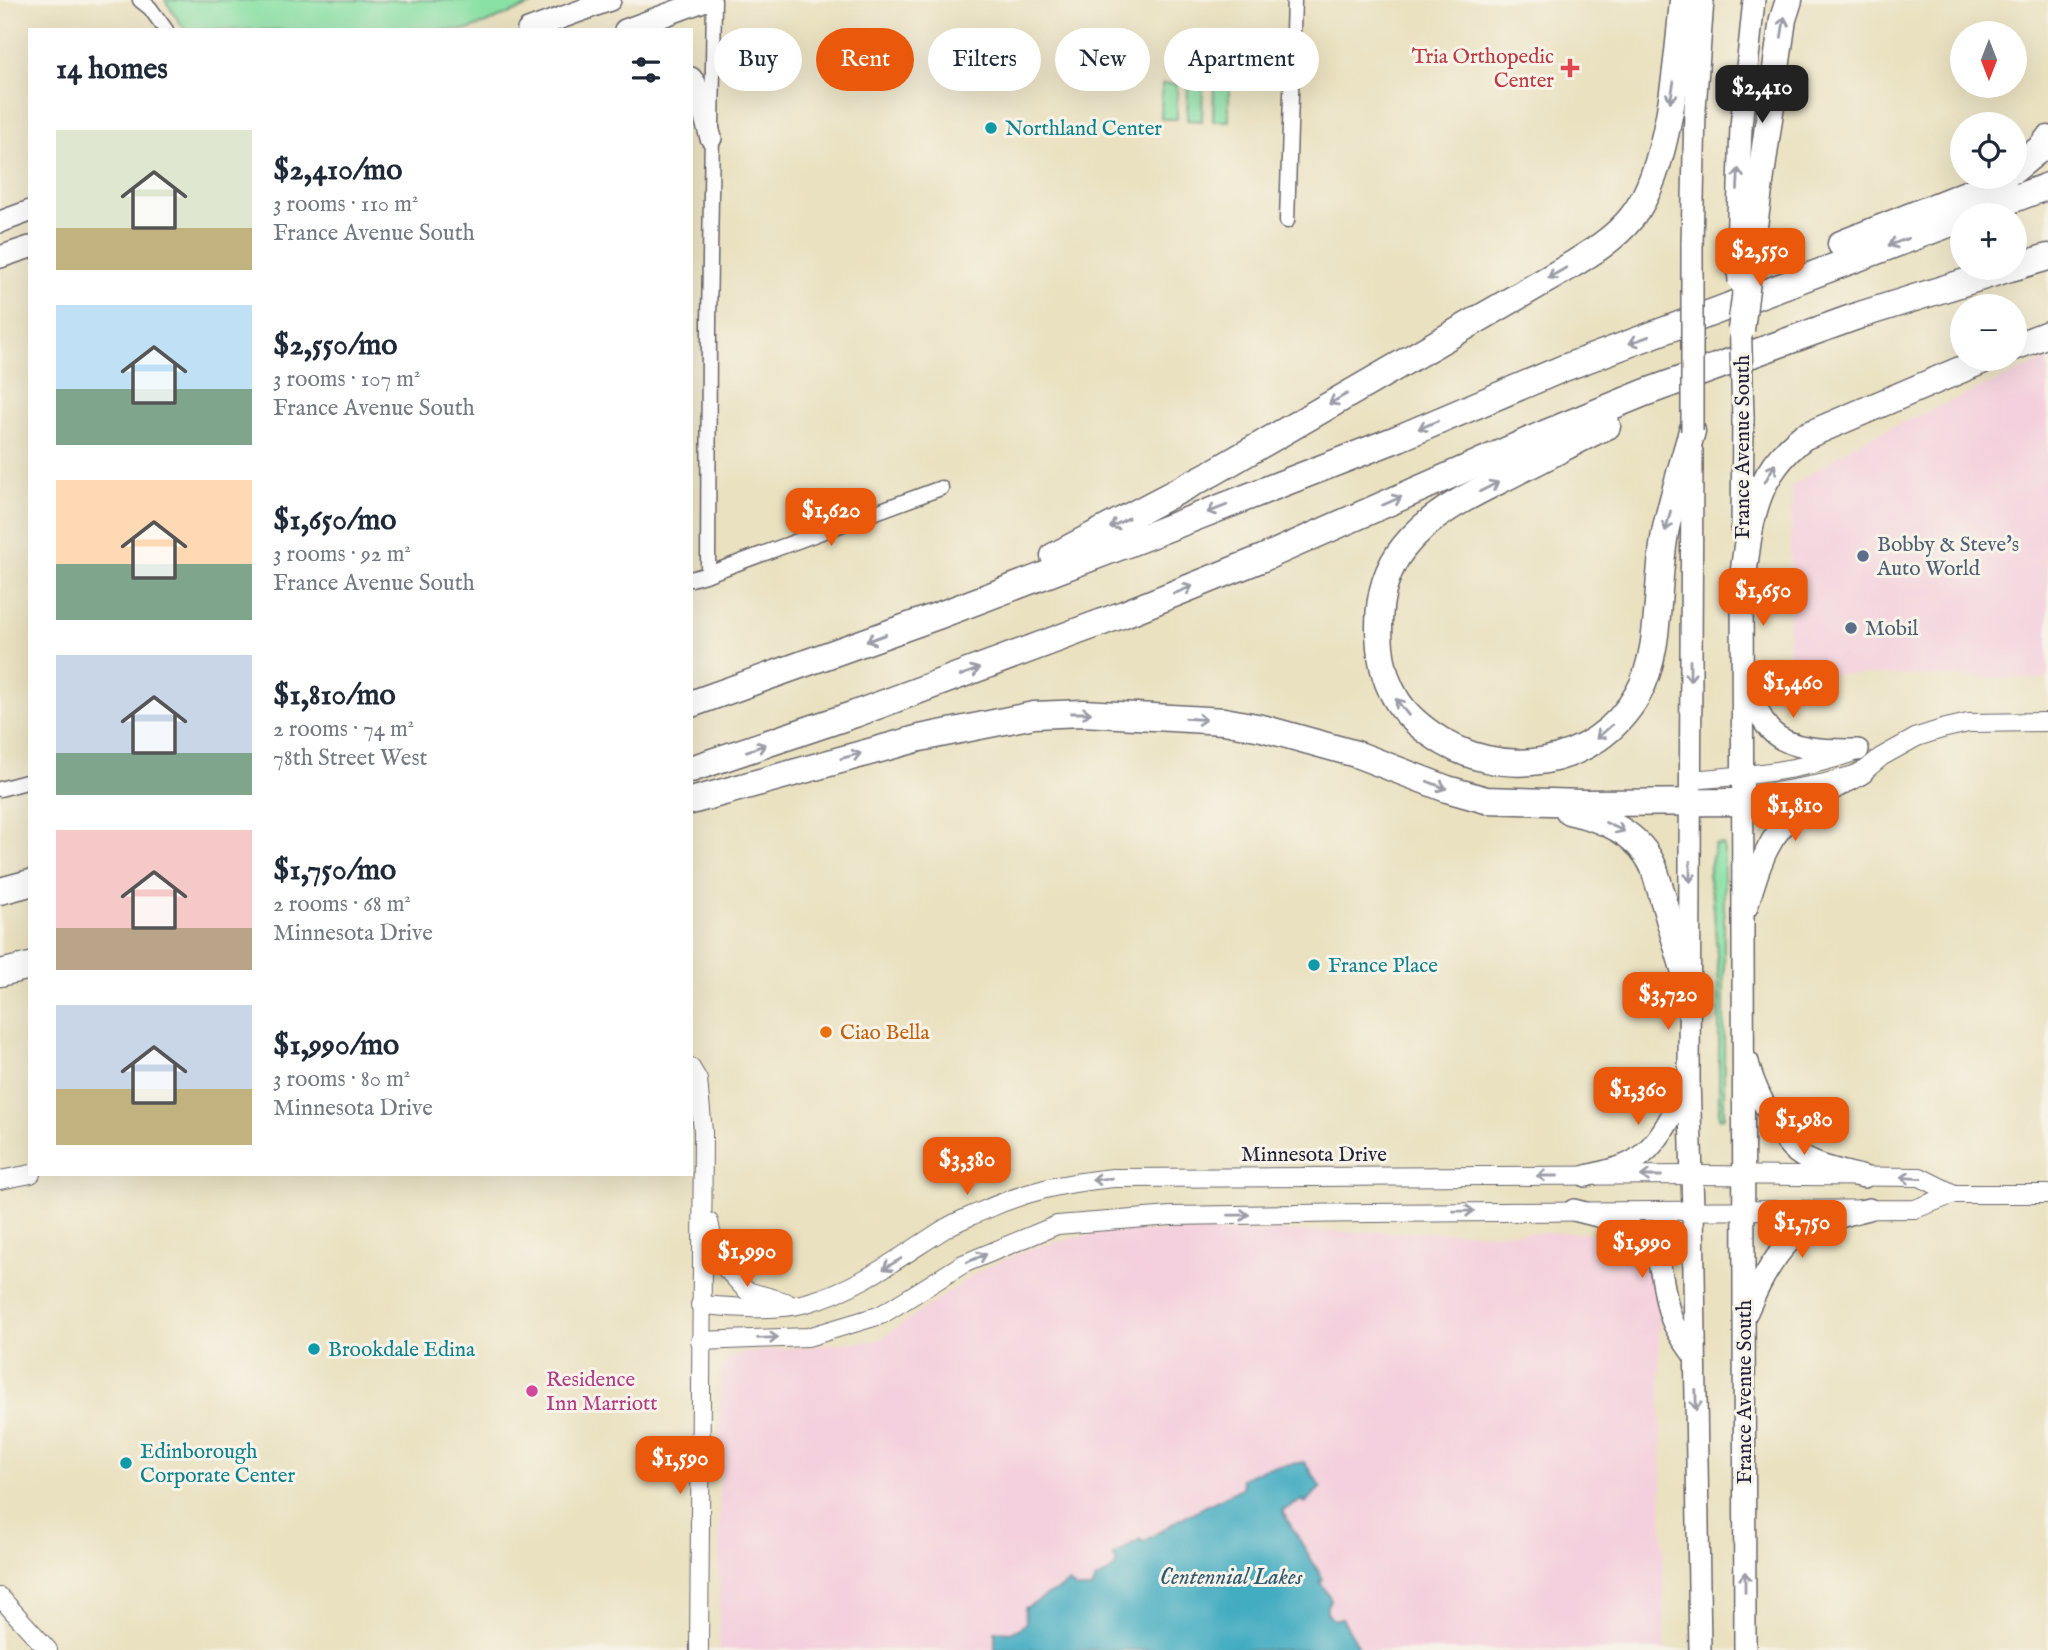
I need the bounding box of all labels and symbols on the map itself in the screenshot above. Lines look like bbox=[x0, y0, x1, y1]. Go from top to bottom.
one-way arrow bbox=[1777, 16, 1790, 39]
north arrow bbox=[1950, 21, 2026, 98]
place label: Tria Orthopedic Center bbox=[1412, 44, 1554, 95]
marker: Tria Orthopedic Center bbox=[1560, 58, 1580, 78]
pin: $2,410 bbox=[1705, 66, 1819, 125]
one-way arrow bbox=[1664, 80, 1678, 103]
place label: Northland Center bbox=[1005, 116, 1162, 143]
marker: Northland Center bbox=[983, 120, 999, 136]
one-way arrow bbox=[1732, 168, 1745, 191]
pin: $2,550 bbox=[1703, 229, 1817, 288]
one-way arrow bbox=[1887, 237, 1909, 249]
one-way arrow bbox=[1547, 267, 1567, 281]
one-way arrow bbox=[1629, 335, 1651, 348]
street label: France Avenue South bbox=[1730, 355, 1757, 539]
one-way arrow bbox=[1329, 392, 1349, 406]
one-way arrow bbox=[1418, 420, 1440, 433]
one-way arrow bbox=[1763, 463, 1777, 483]
one-way arrow bbox=[1478, 479, 1499, 493]
pin: $1,620 bbox=[774, 489, 888, 548]
one-way arrow bbox=[1381, 494, 1402, 507]
one-way arrow bbox=[1206, 504, 1228, 517]
one-way arrow bbox=[1661, 509, 1674, 532]
one-way arrow bbox=[1109, 516, 1130, 530]
place label: Bobby & Steve's Auto World bbox=[1876, 532, 2019, 583]
marker: Bobby & Steve's Auto World bbox=[1855, 548, 1871, 564]
pin: $1,650 bbox=[1706, 568, 1820, 628]
one-way arrow bbox=[1171, 583, 1193, 596]
place label: Mobil bbox=[1865, 616, 1919, 643]
marker: Mobil bbox=[1843, 620, 1859, 636]
one-way arrow bbox=[865, 632, 887, 645]
one-way arrow bbox=[1683, 659, 1697, 682]
pin: $1,460 bbox=[1736, 660, 1850, 720]
one-way arrow bbox=[959, 665, 981, 677]
one-way arrow bbox=[1395, 698, 1410, 717]
one-way arrow bbox=[1069, 706, 1092, 720]
one-way arrow bbox=[1184, 713, 1206, 726]
one-way arrow bbox=[1595, 724, 1613, 740]
one-way arrow bbox=[745, 741, 767, 754]
one-way arrow bbox=[840, 749, 862, 762]
one-way arrow bbox=[1426, 780, 1448, 793]
pin: $1,810 bbox=[1738, 784, 1852, 843]
one-way arrow bbox=[1604, 821, 1625, 834]
one-way arrow bbox=[1683, 860, 1697, 883]
place label: France Place bbox=[1328, 953, 1438, 980]
marker: France Place bbox=[1306, 957, 1322, 973]
pin: $3,720 bbox=[1611, 972, 1725, 1032]
place label: Ciao Bella bbox=[840, 1020, 931, 1047]
marker: Ciao Bella bbox=[818, 1024, 834, 1040]
pin: $1,360 bbox=[1581, 1068, 1695, 1127]
pin: $1,980 bbox=[1747, 1098, 1861, 1157]
pin: $3,380 bbox=[910, 1138, 1024, 1197]
street label: Minnesota Drive bbox=[1241, 1142, 1387, 1169]
one-way arrow bbox=[1536, 1169, 1559, 1183]
one-way arrow bbox=[1640, 1169, 1663, 1182]
one-way arrow bbox=[1900, 1171, 1923, 1184]
one-way arrow bbox=[1091, 1173, 1114, 1186]
pin: $1,750 bbox=[1745, 1200, 1859, 1260]
one-way arrow bbox=[1453, 1205, 1476, 1218]
one-way arrow bbox=[1227, 1208, 1250, 1222]
pin: $1,990 bbox=[1585, 1220, 1699, 1280]
pin: $1,990 bbox=[690, 1230, 804, 1289]
one-way arrow bbox=[965, 1251, 987, 1264]
one-way arrow bbox=[882, 1257, 902, 1271]
street label: France Avenue South bbox=[1732, 1300, 1759, 1484]
one-way arrow bbox=[756, 1332, 779, 1345]
place label: Brookdale Edina bbox=[328, 1337, 476, 1364]
marker: Brookdale Edina bbox=[306, 1341, 322, 1357]
place label: Residence Inn Marriott bbox=[546, 1367, 657, 1418]
marker: Residence Inn Marriott bbox=[524, 1383, 540, 1399]
one-way arrow bbox=[1689, 1389, 1702, 1412]
pin: $1,590 bbox=[623, 1436, 737, 1496]
place label: Edinborough Corporate Center bbox=[140, 1439, 295, 1490]
marker: Edinborough Corporate Center bbox=[118, 1455, 134, 1471]
water label: Centennial Lakes bbox=[1160, 1563, 1303, 1592]
one-way arrow bbox=[1738, 1571, 1752, 1594]

